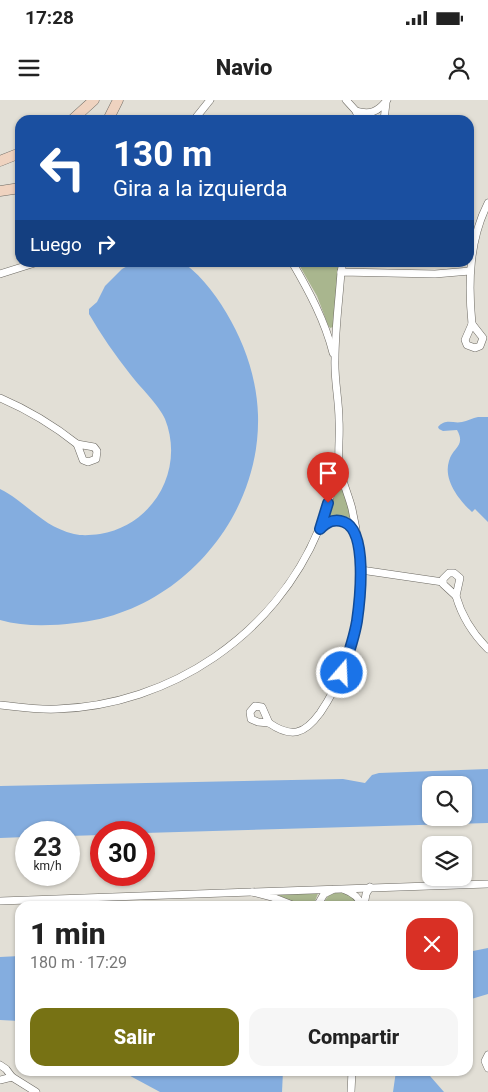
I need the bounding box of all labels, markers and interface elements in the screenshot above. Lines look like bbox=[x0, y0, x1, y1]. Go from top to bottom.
text: 17:28 bbox=[25, 6, 74, 29]
icon: menu bbox=[15, 54, 43, 82]
icon: person bbox=[445, 54, 473, 82]
text: Navio bbox=[216, 55, 272, 80]
text: 130 m bbox=[113, 134, 212, 175]
icon: left bbox=[30, 135, 95, 200]
text: Gira a la izquierda bbox=[113, 176, 287, 201]
icon: right bbox=[92, 230, 120, 258]
text: Luego bbox=[30, 233, 82, 256]
pin bbox=[307, 452, 349, 503]
icon: arrive bbox=[314, 459, 342, 487]
position arrow bbox=[315, 646, 367, 698]
map controls bbox=[422, 776, 472, 886]
button: search bbox=[422, 776, 472, 826]
speed limit sign: 30 bbox=[90, 821, 155, 886]
text: 23 bbox=[33, 833, 62, 862]
button: layers bbox=[422, 836, 472, 886]
text: km/h bbox=[33, 859, 62, 873]
text: 1 min bbox=[30, 916, 106, 951]
button: close bbox=[406, 918, 458, 970]
text: 180 m · 17:29 bbox=[30, 953, 127, 972]
button: Salir bbox=[30, 1008, 239, 1066]
button: Compartir bbox=[249, 1008, 458, 1066]

